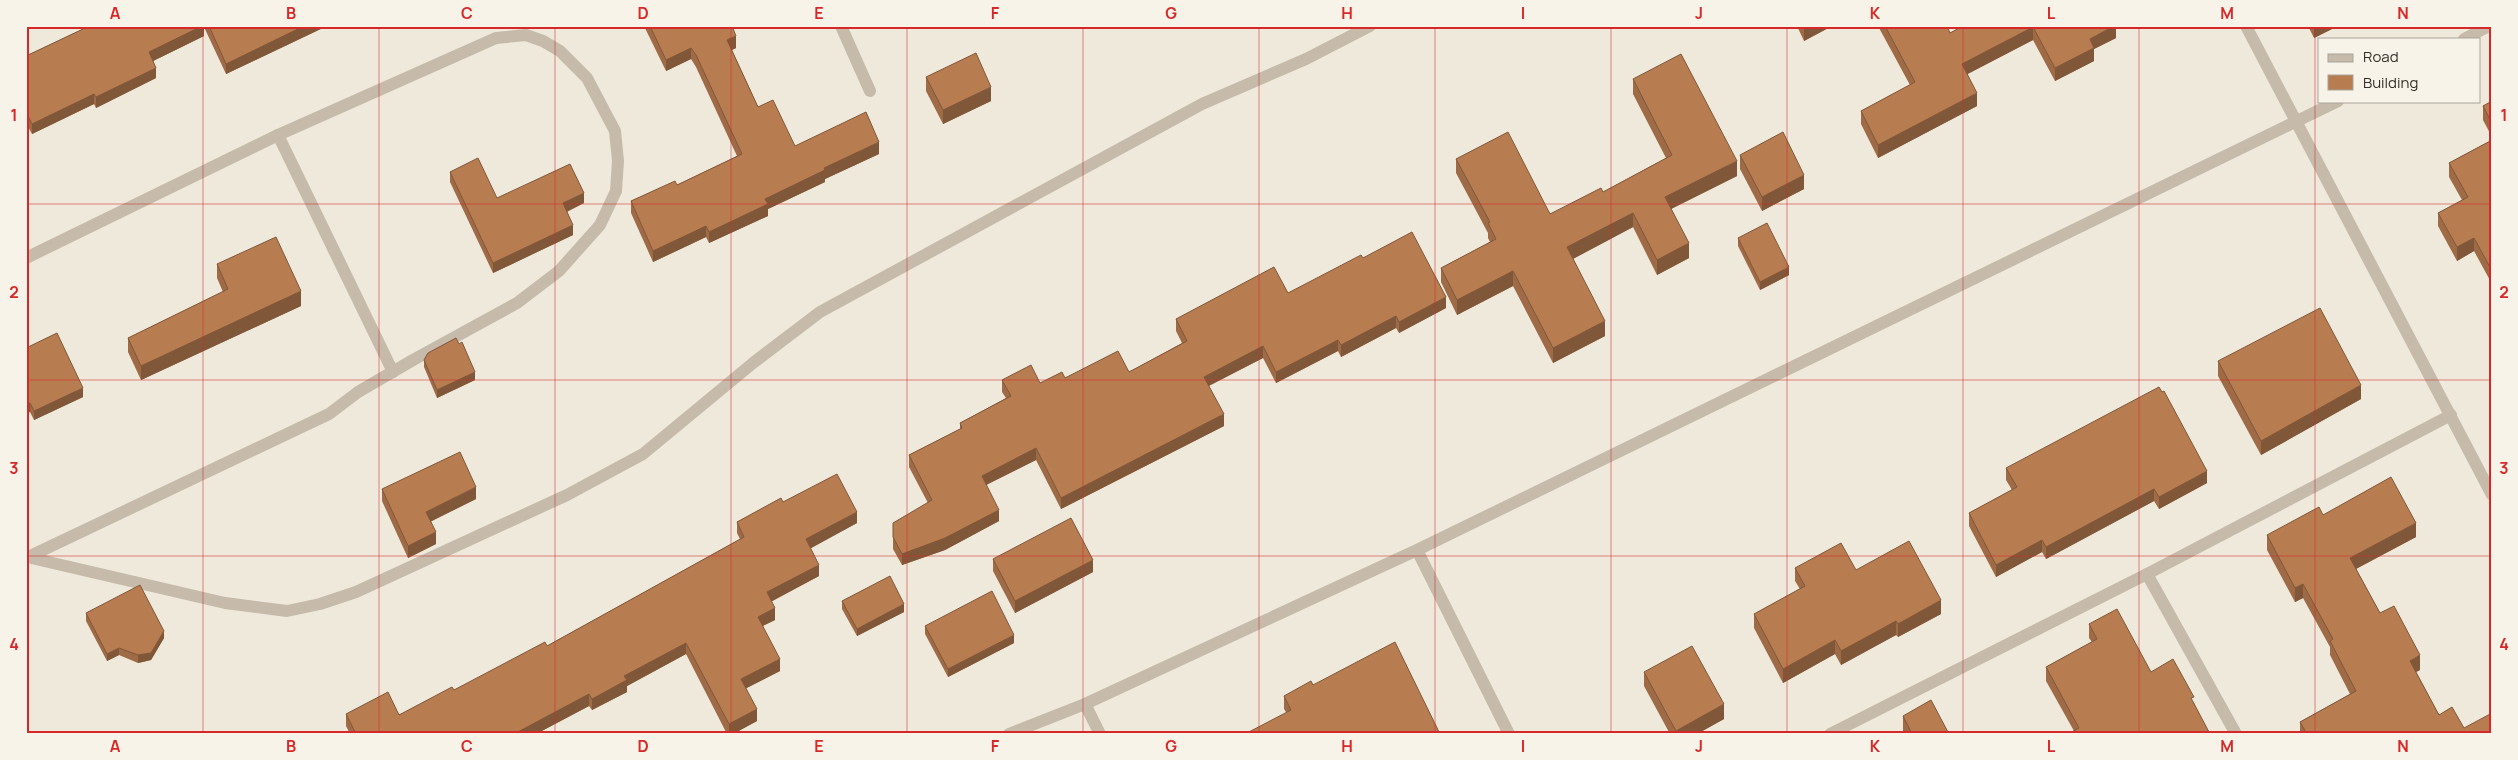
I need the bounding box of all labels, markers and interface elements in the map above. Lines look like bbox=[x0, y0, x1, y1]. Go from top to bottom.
text: A bbox=[110, 2, 121, 24]
text: B bbox=[286, 2, 296, 24]
text: C bbox=[461, 2, 473, 24]
text: D bbox=[637, 2, 649, 24]
text: E bbox=[814, 2, 824, 24]
text: F bbox=[991, 2, 1000, 24]
text: G bbox=[1165, 2, 1177, 24]
text: H bbox=[1341, 2, 1353, 24]
text: I bbox=[1521, 2, 1525, 24]
text: J bbox=[1695, 2, 1703, 24]
text: K bbox=[1870, 2, 1881, 24]
text: L bbox=[2047, 2, 2056, 24]
text: M bbox=[2220, 2, 2234, 24]
text: N bbox=[2397, 2, 2409, 24]
legend bbox=[2318, 38, 2480, 102]
text: Road bbox=[2363, 46, 2399, 67]
text: Building bbox=[2363, 72, 2418, 93]
text: 1 bbox=[10, 104, 18, 126]
text: 1 bbox=[2500, 104, 2508, 126]
text: 2 bbox=[9, 281, 19, 303]
text: 2 bbox=[2499, 281, 2509, 303]
text: 3 bbox=[9, 457, 19, 479]
text: 3 bbox=[2499, 457, 2509, 479]
text: 4 bbox=[9, 633, 19, 655]
text: 4 bbox=[2499, 633, 2509, 655]
text: A bbox=[110, 735, 121, 757]
text: B bbox=[286, 735, 296, 757]
text: C bbox=[461, 735, 473, 757]
text: D bbox=[637, 735, 649, 757]
text: E bbox=[814, 735, 824, 757]
text: F bbox=[991, 735, 1000, 757]
text: G bbox=[1165, 735, 1177, 757]
text: H bbox=[1341, 735, 1353, 757]
text: I bbox=[1521, 735, 1525, 757]
text: J bbox=[1695, 735, 1703, 757]
text: K bbox=[1870, 735, 1881, 757]
text: L bbox=[2047, 735, 2056, 757]
text: M bbox=[2220, 735, 2234, 757]
text: N bbox=[2397, 735, 2409, 757]

